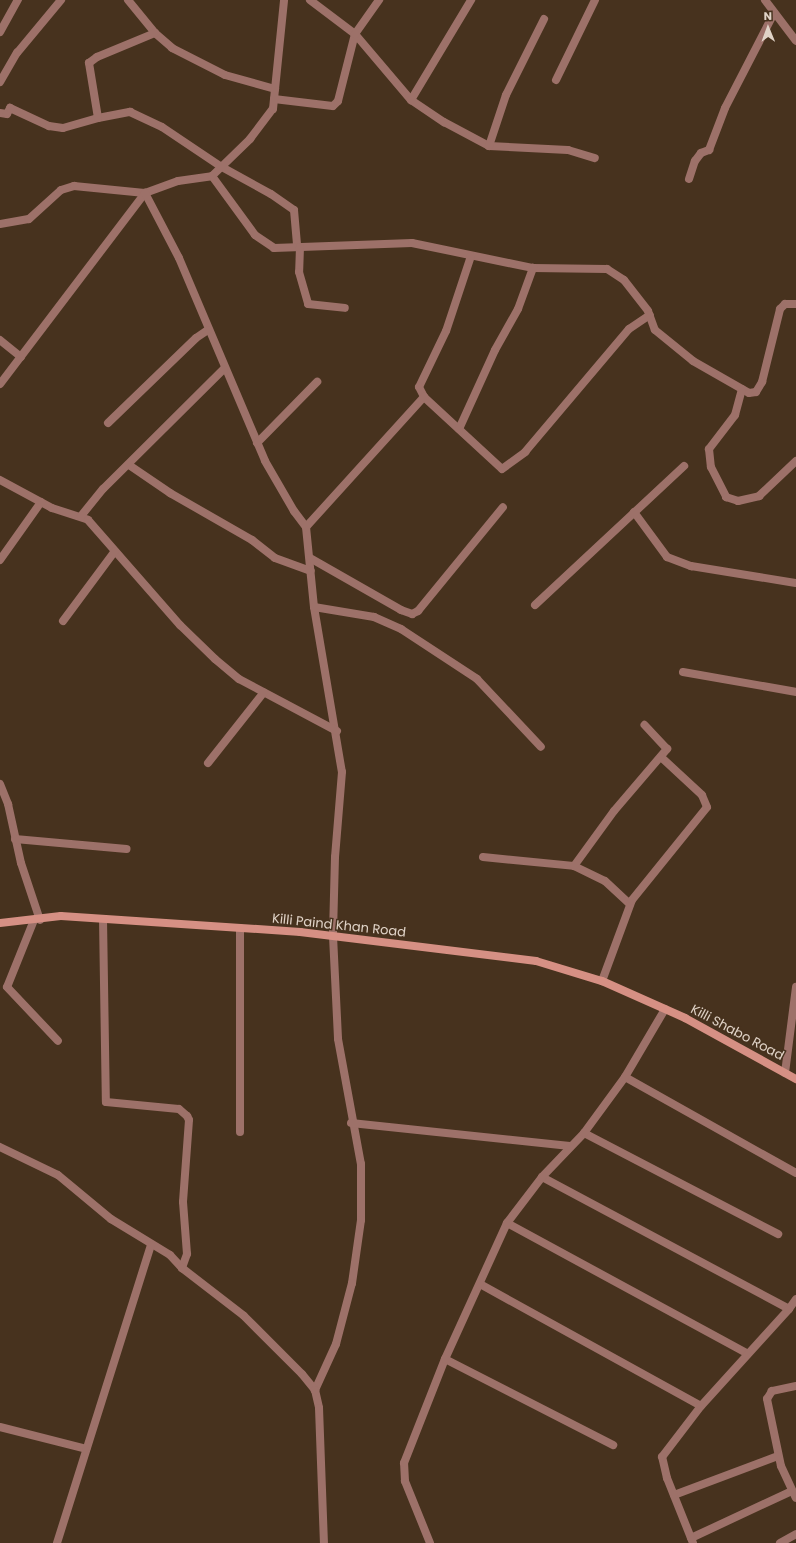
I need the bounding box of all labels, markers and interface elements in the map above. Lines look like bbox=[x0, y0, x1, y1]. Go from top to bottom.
north arrow bbox=[748, 8, 788, 48]
text: N bbox=[764, 8, 772, 24]
street label: Killi Paind Khan Road bbox=[271, 911, 407, 941]
street label: Killi Shabo Road bbox=[688, 1002, 786, 1064]

